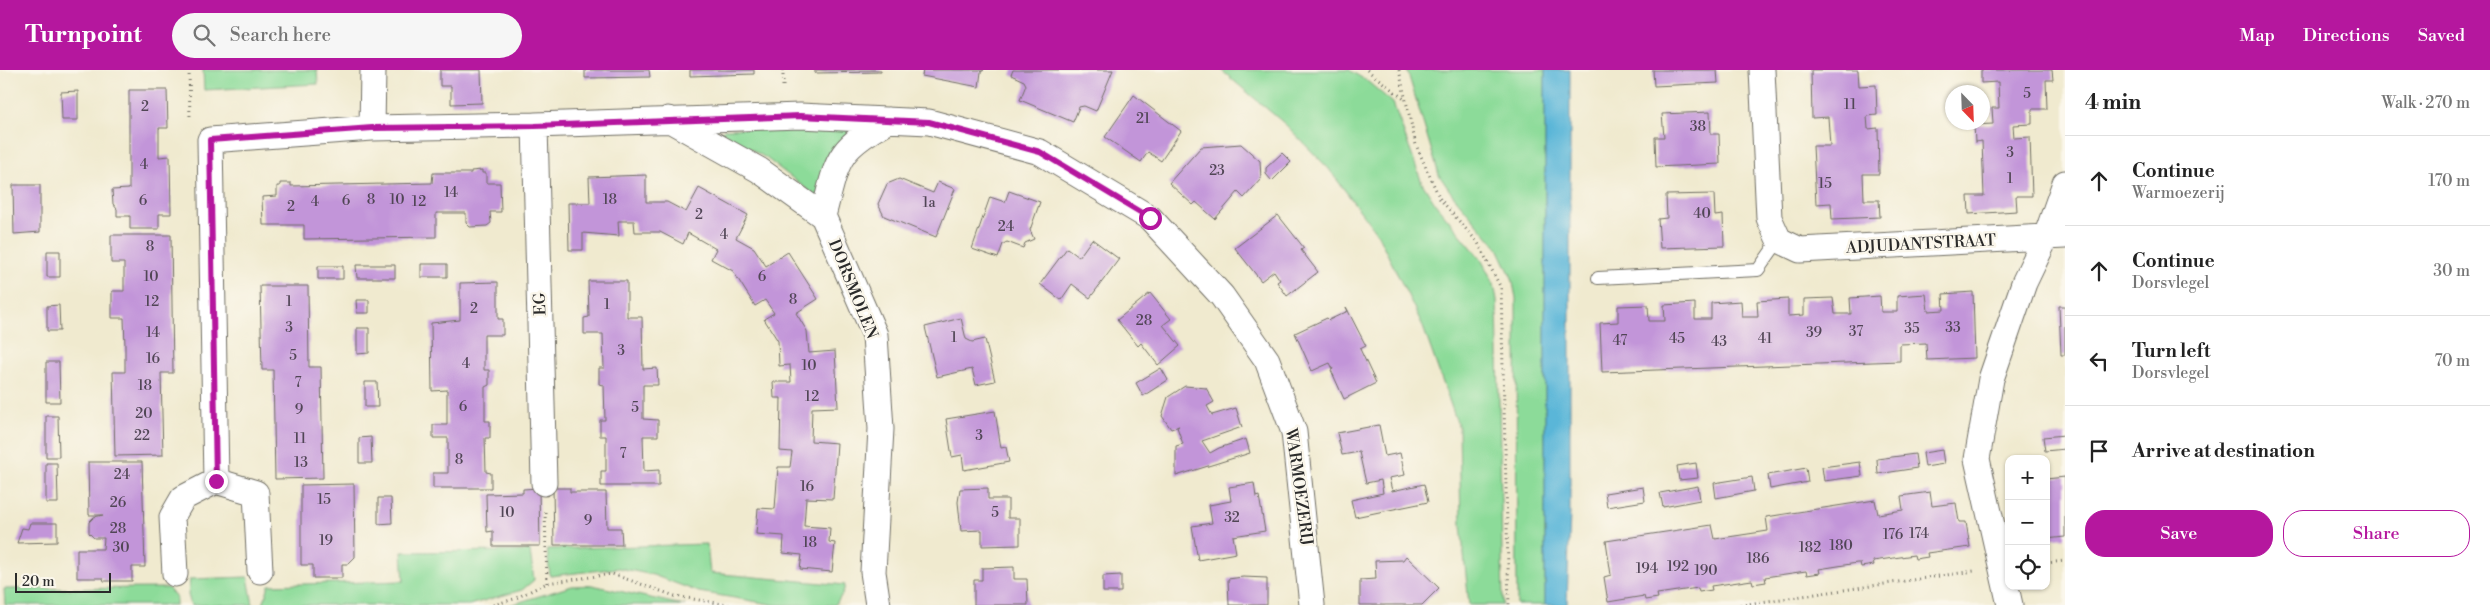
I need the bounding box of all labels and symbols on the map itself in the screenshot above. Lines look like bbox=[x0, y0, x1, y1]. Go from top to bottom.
north arrow bbox=[1945, 85, 1990, 130]
house number: 5 bbox=[2023, 85, 2031, 103]
house number: 11 bbox=[1844, 96, 1856, 114]
house number: 2 bbox=[141, 98, 149, 116]
house number: 21 bbox=[1136, 110, 1150, 128]
house number: 38 bbox=[1690, 118, 1706, 136]
house number: 3 bbox=[2006, 144, 2014, 162]
house number: 4 bbox=[140, 156, 148, 174]
house number: 23 bbox=[1209, 162, 1225, 180]
house number: 1 bbox=[2007, 170, 2013, 188]
house number: 15 bbox=[1818, 175, 1832, 193]
house number: 14 bbox=[444, 184, 458, 202]
house number: 8 bbox=[367, 191, 375, 209]
house number: 10 bbox=[390, 191, 404, 209]
house number: 18 bbox=[603, 191, 617, 209]
house number: 6 bbox=[139, 192, 148, 210]
house number: 6 bbox=[342, 192, 351, 210]
house number: 4 bbox=[311, 193, 319, 211]
house number: 12 bbox=[412, 193, 426, 211]
house number: 1a bbox=[922, 194, 936, 212]
house number: 2 bbox=[287, 198, 295, 216]
house number: 40 bbox=[1693, 205, 1711, 223]
house number: 2 bbox=[695, 206, 703, 224]
route start bbox=[1139, 207, 1162, 230]
house number: 24 bbox=[998, 218, 1014, 236]
house number: 4 bbox=[720, 226, 728, 244]
street label: ADJUDANTSTRAAT bbox=[1844, 230, 1997, 258]
street label: DORSMOLEN bbox=[824, 236, 882, 342]
house number: 8 bbox=[146, 238, 154, 256]
house number: 10 bbox=[144, 268, 158, 286]
house number: 6 bbox=[758, 268, 767, 286]
house number: 8 bbox=[789, 291, 797, 309]
street label: EG bbox=[530, 292, 550, 316]
house number: 12 bbox=[145, 293, 159, 311]
house number: 1 bbox=[286, 293, 292, 311]
house number: 1 bbox=[604, 296, 610, 314]
house number: 2 bbox=[470, 300, 478, 318]
house number: 28 bbox=[1136, 312, 1152, 330]
house number: 3 bbox=[285, 319, 293, 337]
house number: 33 bbox=[1945, 319, 1961, 337]
house number: 35 bbox=[1904, 320, 1920, 338]
house number: 37 bbox=[1849, 323, 1863, 341]
house number: 14 bbox=[146, 324, 160, 342]
house number: 39 bbox=[1806, 324, 1822, 342]
house number: 1 bbox=[951, 329, 957, 347]
house number: 45 bbox=[1669, 330, 1685, 348]
house number: 41 bbox=[1758, 330, 1772, 348]
house number: 47 bbox=[1613, 332, 1627, 350]
house number: 43 bbox=[1711, 333, 1727, 351]
house number: 3 bbox=[617, 342, 625, 360]
house number: 5 bbox=[289, 347, 297, 365]
house number: 16 bbox=[146, 350, 161, 368]
house number: 4 bbox=[462, 355, 470, 373]
house number: 10 bbox=[802, 357, 816, 375]
house number: 7 bbox=[294, 374, 302, 392]
house number: 18 bbox=[138, 377, 152, 395]
house number: 12 bbox=[805, 388, 819, 406]
house number: 6 bbox=[459, 398, 468, 416]
house number: 5 bbox=[631, 399, 639, 417]
house number: 9 bbox=[295, 401, 303, 419]
house number: 20 bbox=[135, 405, 153, 423]
street label: WARMOEZERIJ bbox=[1281, 426, 1317, 547]
house number: 22 bbox=[134, 427, 150, 445]
house number: 3 bbox=[975, 427, 983, 445]
house number: 11 bbox=[294, 430, 306, 448]
house number: 7 bbox=[619, 445, 627, 463]
house number: 8 bbox=[455, 451, 463, 469]
house number: 13 bbox=[294, 454, 308, 472]
house number: 24 bbox=[114, 466, 130, 484]
route end bbox=[205, 470, 228, 493]
house number: 16 bbox=[800, 478, 815, 496]
house number: 15 bbox=[317, 491, 331, 509]
house number: 26 bbox=[110, 494, 127, 512]
house number: 10 bbox=[500, 504, 514, 522]
house number: 5 bbox=[991, 504, 999, 522]
house number: 32 bbox=[1224, 509, 1240, 527]
house number: 9 bbox=[584, 512, 592, 530]
house number: 28 bbox=[110, 520, 126, 538]
house number: 174 bbox=[1909, 525, 1929, 543]
house number: 176 bbox=[1883, 526, 1904, 544]
house number: 19 bbox=[319, 532, 333, 550]
house number: 18 bbox=[803, 534, 817, 552]
house number: 180 bbox=[1829, 537, 1853, 555]
house number: 30 bbox=[112, 539, 130, 557]
house number: 182 bbox=[1799, 539, 1821, 557]
house number: 186 bbox=[1747, 550, 1770, 568]
house number: 192 bbox=[1667, 558, 1689, 576]
house number: 194 bbox=[1636, 560, 1658, 578]
house number: 190 bbox=[1694, 562, 1718, 580]
scale bar bbox=[15, 570, 111, 593]

